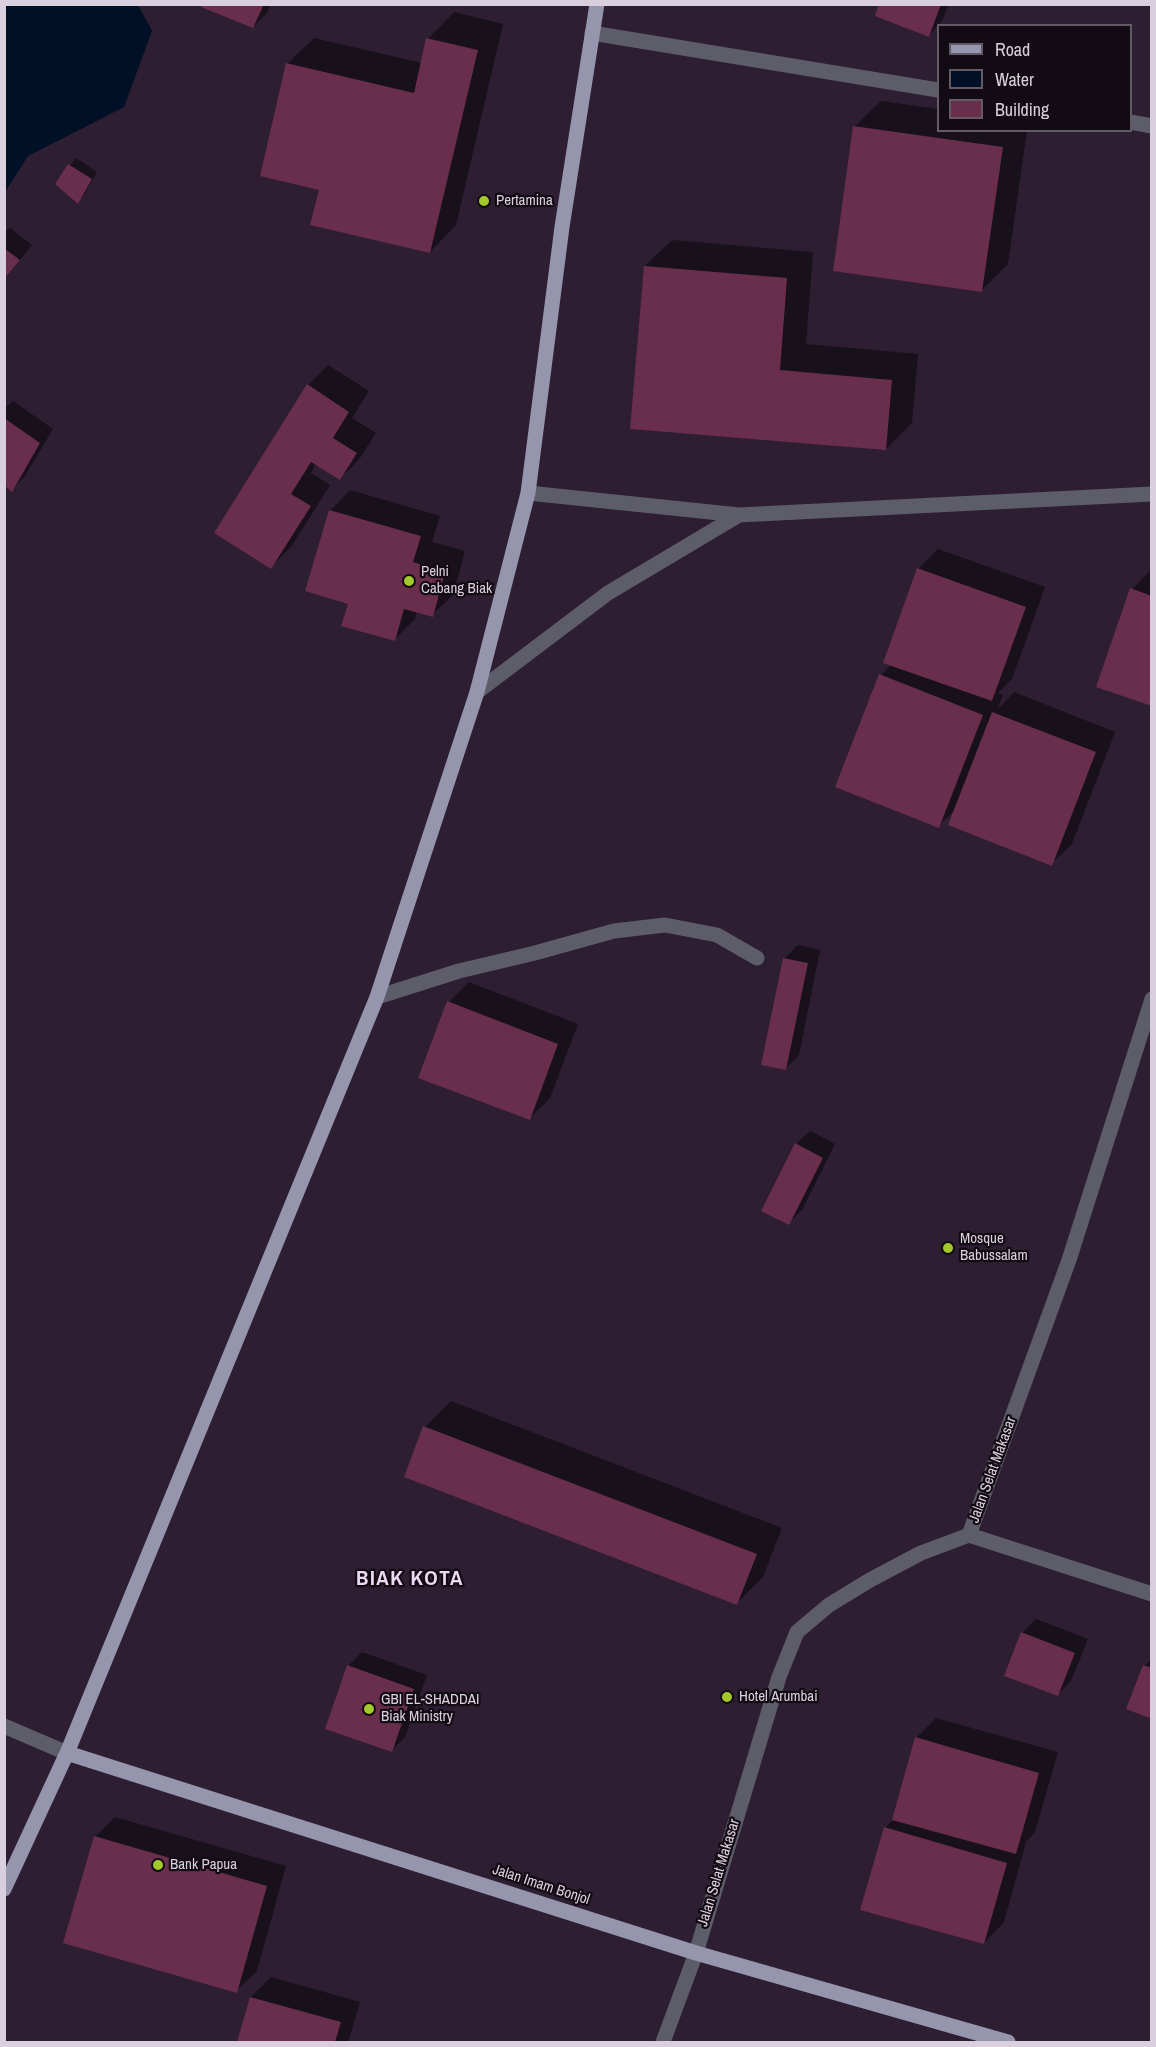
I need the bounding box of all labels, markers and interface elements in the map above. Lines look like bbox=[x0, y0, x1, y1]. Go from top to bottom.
legend bbox=[937, 24, 1132, 132]
text: Road bbox=[995, 37, 1030, 62]
text: Water bbox=[995, 67, 1034, 92]
text: Building bbox=[995, 97, 1049, 122]
place label: Pertamina bbox=[496, 192, 553, 210]
marker: Pertamina bbox=[477, 194, 491, 208]
place label: Pelni Cabang Biak bbox=[421, 563, 492, 598]
marker: Pelni Cabang Biak bbox=[402, 574, 416, 588]
place label: Mosque Babussalam bbox=[960, 1230, 1028, 1265]
marker: Mosque Babussalam bbox=[941, 1241, 955, 1255]
street label: Jalan Selat Makasar bbox=[965, 1415, 1021, 1525]
district label: BIAK KOTA bbox=[356, 1566, 464, 1592]
place label: Hotel Arumbai bbox=[739, 1688, 818, 1706]
marker: Hotel Arumbai bbox=[720, 1690, 734, 1704]
place label: GBI EL-SHADDAI Biak Ministry bbox=[381, 1691, 479, 1726]
marker: GBI EL-SHADDAI Biak Ministry bbox=[362, 1702, 376, 1716]
street label: Jalan Selat Makasar bbox=[694, 1817, 744, 1929]
place label: Bank Papua bbox=[170, 1856, 237, 1874]
marker: Bank Papua bbox=[151, 1858, 165, 1872]
street label: Jalan Imam Bonjol bbox=[490, 1861, 592, 1909]

